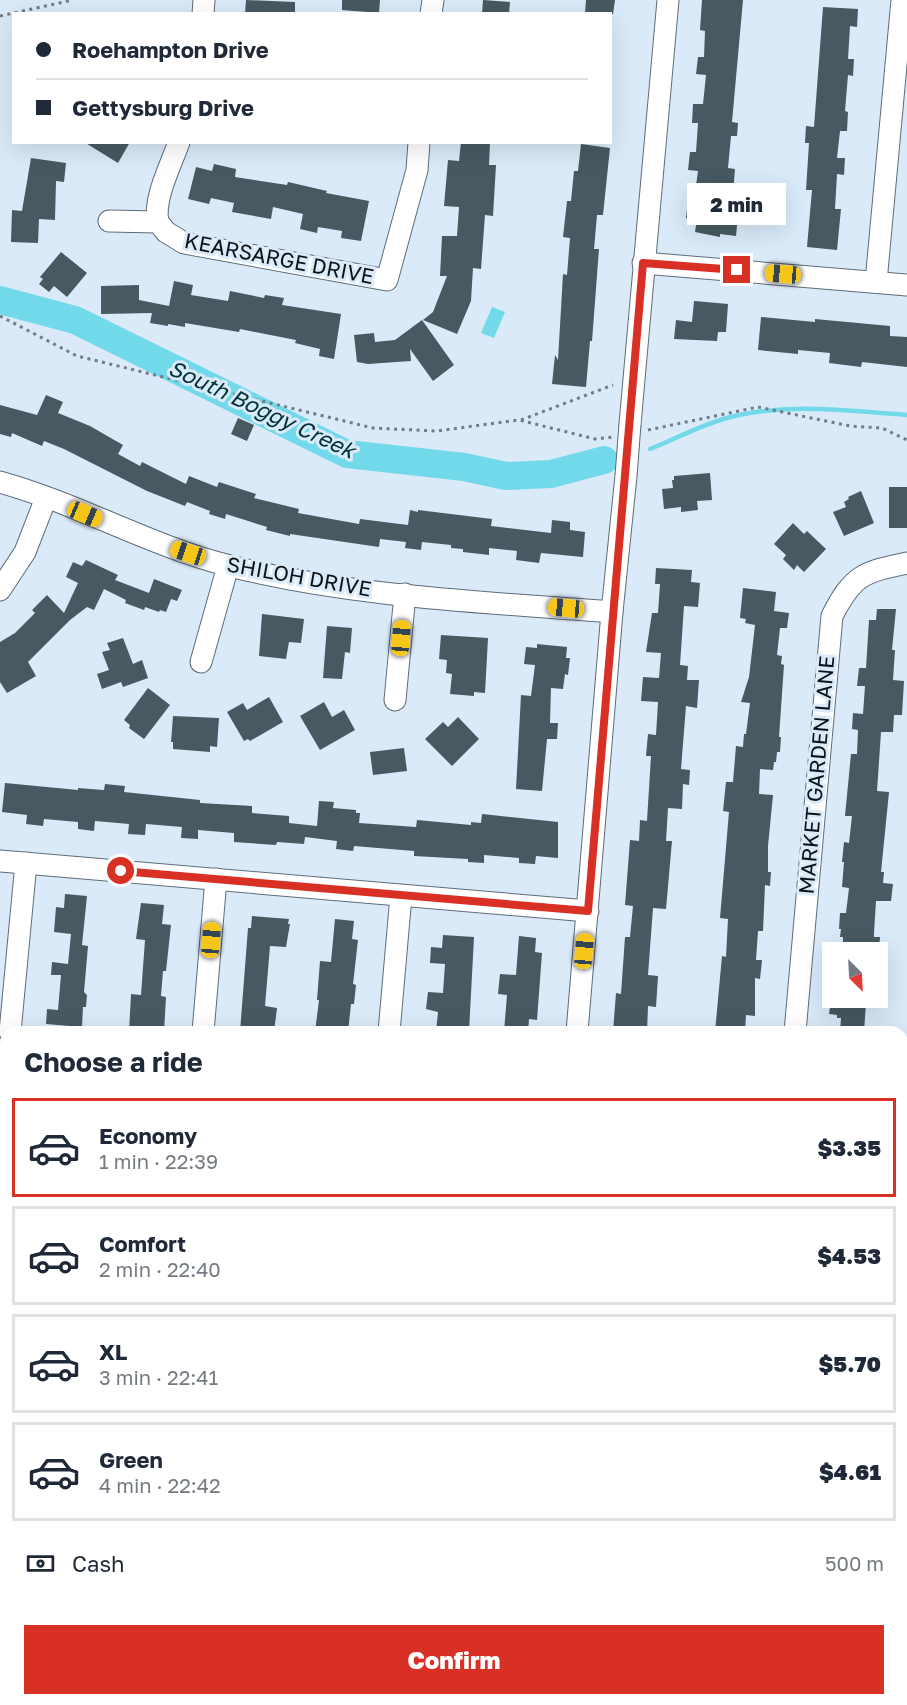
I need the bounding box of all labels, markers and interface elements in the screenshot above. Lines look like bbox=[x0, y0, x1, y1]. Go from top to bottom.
text: Roehampton Drive bbox=[72, 36, 269, 63]
text: Gettysburg Drive bbox=[72, 94, 254, 121]
callout: 2 min bbox=[688, 183, 786, 225]
text: 2 min bbox=[710, 192, 763, 216]
street label: KEARSARGE DRIVE bbox=[182, 227, 376, 289]
route end bbox=[723, 256, 750, 283]
car bbox=[764, 263, 802, 285]
water label: South Boggy Creek bbox=[165, 354, 362, 465]
car bbox=[65, 499, 105, 529]
car bbox=[168, 539, 208, 567]
street label: SHILOH DRIVE bbox=[225, 551, 373, 602]
car bbox=[547, 597, 585, 619]
car bbox=[390, 619, 412, 657]
street label: MARKET GARDEN LANE bbox=[793, 655, 839, 895]
route start bbox=[107, 857, 134, 884]
car bbox=[200, 921, 222, 959]
car bbox=[573, 932, 595, 970]
north arrow bbox=[822, 942, 888, 1008]
map controls bbox=[822, 942, 888, 1008]
text: Choose a ride bbox=[24, 1046, 203, 1078]
icon: car bbox=[27, 1121, 81, 1175]
text: Economy bbox=[99, 1122, 197, 1149]
text: $3.35 bbox=[817, 1134, 881, 1161]
text: 1 min · 22:39 bbox=[99, 1149, 218, 1173]
icon: car bbox=[27, 1229, 81, 1283]
text: Comfort bbox=[99, 1230, 186, 1257]
text: $4.53 bbox=[817, 1242, 881, 1269]
text: 2 min · 22:40 bbox=[99, 1257, 221, 1281]
icon: car bbox=[27, 1337, 81, 1391]
text: XL bbox=[99, 1338, 127, 1365]
text: $5.70 bbox=[819, 1350, 881, 1377]
text: 3 min · 22:41 bbox=[99, 1365, 218, 1389]
icon: car bbox=[27, 1445, 81, 1499]
text: Green bbox=[99, 1446, 163, 1473]
text: $4.61 bbox=[819, 1458, 881, 1485]
text: 4 min · 22:42 bbox=[99, 1473, 221, 1497]
icon: cash bbox=[24, 1547, 57, 1580]
text: Cash bbox=[72, 1550, 125, 1577]
text: 500 m bbox=[825, 1551, 884, 1575]
button: Confirm bbox=[24, 1625, 884, 1694]

